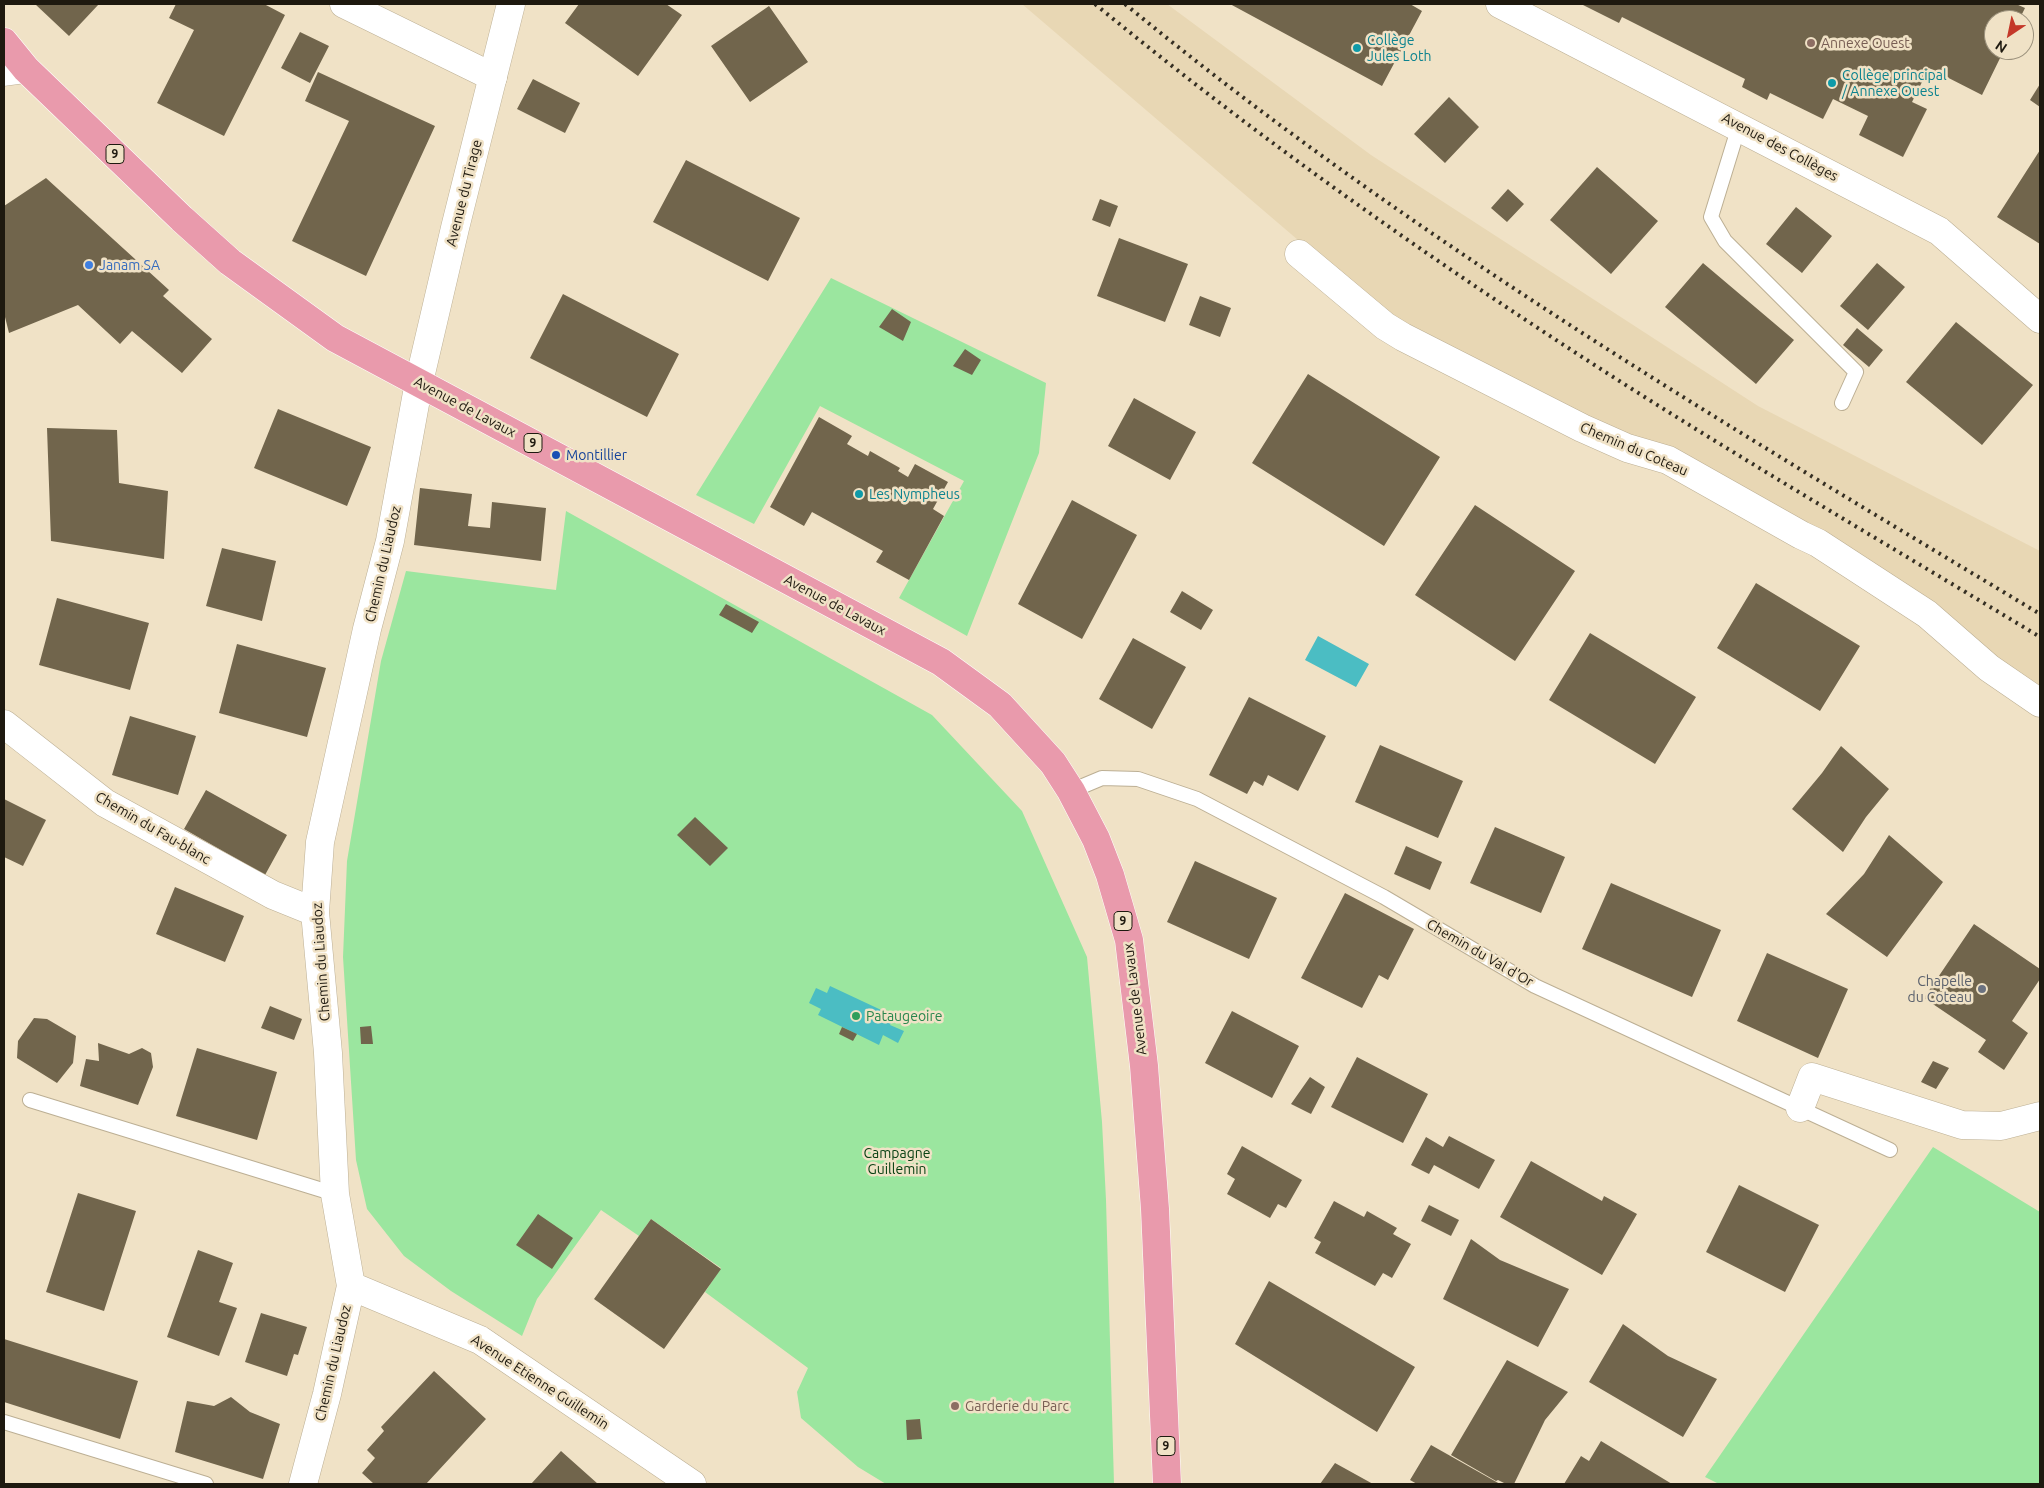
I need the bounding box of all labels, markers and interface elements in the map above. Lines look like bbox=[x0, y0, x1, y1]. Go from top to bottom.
north arrow bbox=[1984, 10, 2034, 60]
place label: Collège Jules Loth bbox=[1367, 32, 1431, 64]
place label: Annexe Ouest bbox=[1821, 35, 1910, 51]
marker: Annexe Ouest bbox=[1805, 37, 1817, 49]
text: N bbox=[1992, 37, 2010, 56]
marker: Collège Jules Loth bbox=[1351, 42, 1363, 54]
place label: Collège principal / Annexe Ouest bbox=[1842, 67, 1947, 100]
marker: Collège principal / Annexe Ouest bbox=[1826, 77, 1838, 89]
street label: Avenue des Collèges bbox=[1719, 109, 1841, 185]
street label: Avenue du Tirage bbox=[443, 138, 485, 248]
road number: 9 bbox=[106, 144, 124, 164]
place label: Janam SA bbox=[99, 257, 160, 273]
marker: Janam SA bbox=[83, 259, 95, 271]
street label: Avenue de Lavaux bbox=[411, 373, 519, 441]
street label: Chemin du Coteau bbox=[1578, 419, 1690, 479]
road number: 9 bbox=[524, 433, 542, 452]
place label: Montillier bbox=[566, 447, 627, 463]
marker: Montillier bbox=[550, 449, 562, 461]
place label: Les Nympheus bbox=[869, 486, 960, 502]
marker: Les Nympheus bbox=[853, 488, 865, 500]
street label: Chemin du Liaudoz bbox=[361, 504, 405, 624]
street label: Avenue de Lavaux bbox=[781, 571, 889, 639]
street label: Chemin du Fau-blanc bbox=[92, 788, 214, 868]
street label: Chemin du Liaudoz bbox=[308, 902, 334, 1022]
road number: 9 bbox=[1114, 911, 1132, 930]
street label: Chemin du Val d'Or bbox=[1424, 916, 1536, 990]
street label: Avenue de Lavaux bbox=[1120, 942, 1150, 1056]
place label: Chapelle du Coteau bbox=[1907, 973, 1972, 1006]
marker: Chapelle du Coteau bbox=[1976, 983, 1988, 995]
place label: Pataugeoire bbox=[866, 1008, 942, 1024]
marker: Pataugeoire bbox=[850, 1010, 862, 1022]
park label: Campagne Guillemin bbox=[863, 1145, 931, 1178]
street label: Chemin du Liaudoz bbox=[311, 1303, 355, 1423]
street label: Avenue Etienne Guillemin bbox=[468, 1331, 612, 1433]
place label: Garderie du Parc bbox=[965, 1398, 1069, 1414]
marker: Garderie du Parc bbox=[949, 1400, 961, 1412]
road number: 9 bbox=[1157, 1436, 1175, 1455]

